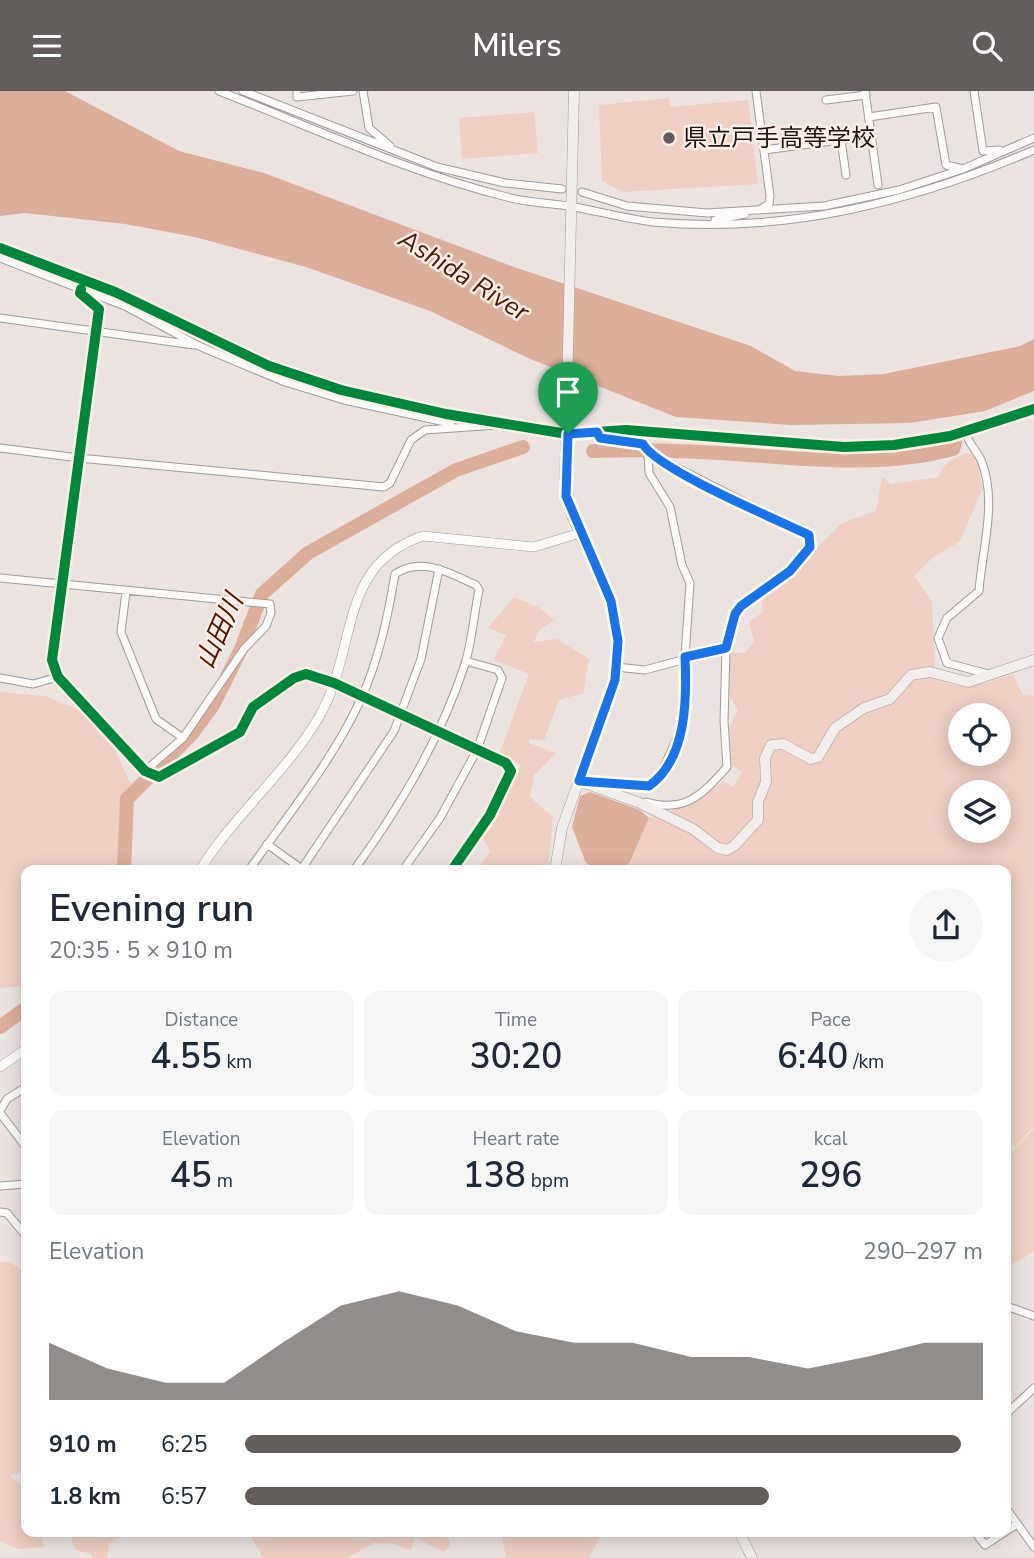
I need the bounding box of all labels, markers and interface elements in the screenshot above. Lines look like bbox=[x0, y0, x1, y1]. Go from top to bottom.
text: Milers bbox=[472, 24, 562, 67]
icon: menu bbox=[28, 27, 66, 65]
icon: search bbox=[968, 27, 1006, 65]
place label: 県立戸手高等学校 bbox=[683, 122, 875, 154]
marker: 県立戸手高等学校 bbox=[661, 130, 677, 146]
water label: Ashida River bbox=[391, 221, 536, 330]
pin bbox=[538, 362, 598, 434]
icon: arrive bbox=[549, 373, 587, 411]
water label: 山田川 bbox=[188, 586, 253, 674]
map controls bbox=[948, 703, 1011, 843]
button: locate bbox=[948, 703, 1011, 766]
button: layers bbox=[948, 780, 1011, 843]
text: Evening run bbox=[49, 883, 254, 934]
button: share bbox=[909, 888, 983, 962]
text: 20:35 · 5 × 910 m bbox=[49, 935, 233, 966]
text: Distance bbox=[164, 1007, 238, 1033]
text: Time bbox=[495, 1007, 537, 1033]
text: Pace bbox=[810, 1007, 851, 1033]
text: 4.55 bbox=[150, 1033, 222, 1080]
text: 30:20 bbox=[470, 1033, 562, 1080]
text: 6:40 bbox=[777, 1033, 848, 1080]
text: km bbox=[222, 1049, 252, 1075]
text: /km bbox=[848, 1049, 884, 1075]
text: Elevation bbox=[162, 1126, 241, 1152]
text: Heart rate bbox=[473, 1126, 559, 1152]
text: kcal bbox=[814, 1126, 848, 1152]
text: 45 bbox=[170, 1152, 212, 1199]
text: 138 bbox=[463, 1152, 526, 1199]
text: 296 bbox=[799, 1152, 862, 1199]
text: m bbox=[212, 1168, 233, 1194]
text: bpm bbox=[526, 1168, 569, 1194]
text: Elevation bbox=[49, 1236, 144, 1267]
text: 290–297 m bbox=[863, 1236, 983, 1267]
text: 910 m bbox=[49, 1429, 117, 1460]
text: 6:25 bbox=[161, 1429, 208, 1460]
text: 1.8 km bbox=[49, 1481, 121, 1512]
text: 6:57 bbox=[161, 1481, 208, 1512]

